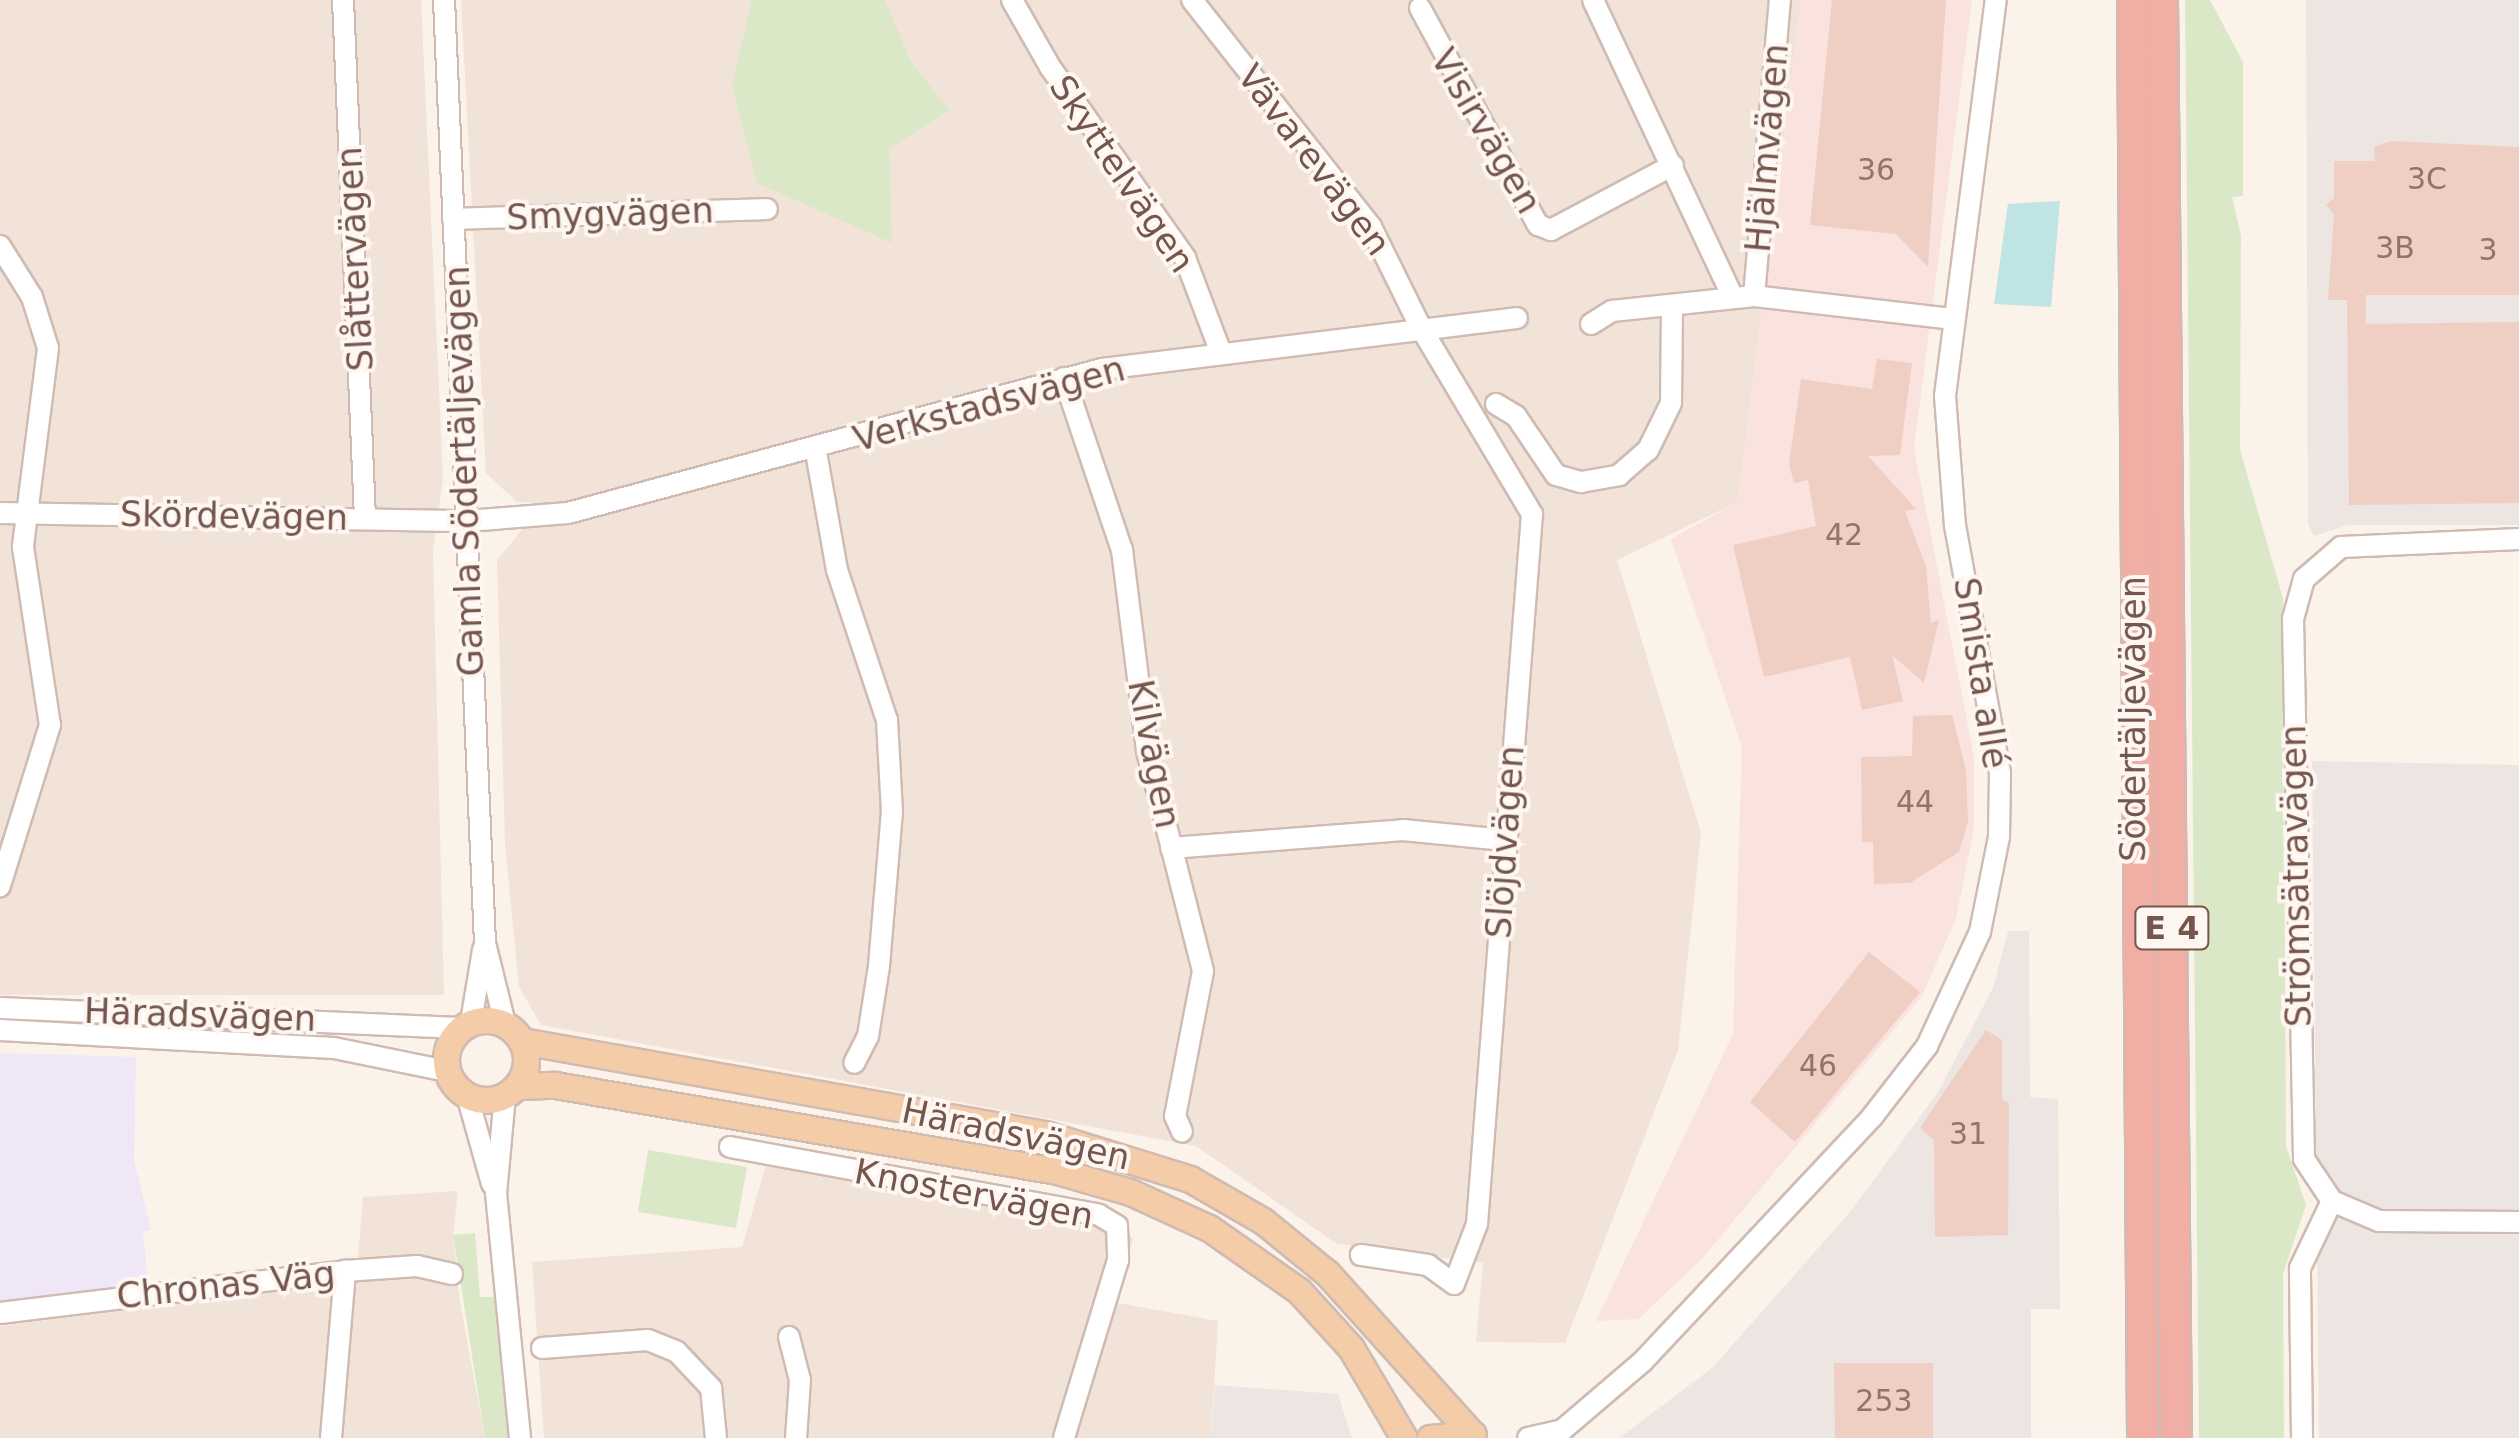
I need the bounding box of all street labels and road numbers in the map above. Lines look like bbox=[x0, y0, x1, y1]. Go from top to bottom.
street label: Visirvägen bbox=[1422, 41, 1550, 221]
street label: Hjälmvägen bbox=[1737, 42, 1797, 254]
street label: Vävarevägen bbox=[1229, 56, 1399, 264]
street label: Skyttelvägen bbox=[1041, 67, 1203, 281]
street label: Slåttervägen bbox=[328, 146, 382, 372]
street label: Smygvägen bbox=[506, 189, 714, 239]
street label: Gamla Södertäljevägen bbox=[436, 265, 492, 677]
street label: Verkstadsvägen bbox=[849, 348, 1129, 460]
street label: Skördevägen bbox=[120, 493, 348, 539]
street label: Smista allé bbox=[1945, 574, 2017, 772]
street label: Södertäljevägen bbox=[2112, 576, 2154, 862]
street label: Kilvägen bbox=[1119, 676, 1189, 832]
street label: Strömsätravägen bbox=[2272, 724, 2320, 1028]
street label: Slöjdvägen bbox=[1477, 744, 1533, 940]
road number: E 4 bbox=[2132, 901, 2212, 955]
street label: Häradsvägen bbox=[83, 990, 317, 1040]
street label: Häradsvägen bbox=[898, 1089, 1134, 1179]
street label: Knostervägen bbox=[851, 1150, 1097, 1238]
street label: Chronas Väg bbox=[115, 1253, 337, 1317]

